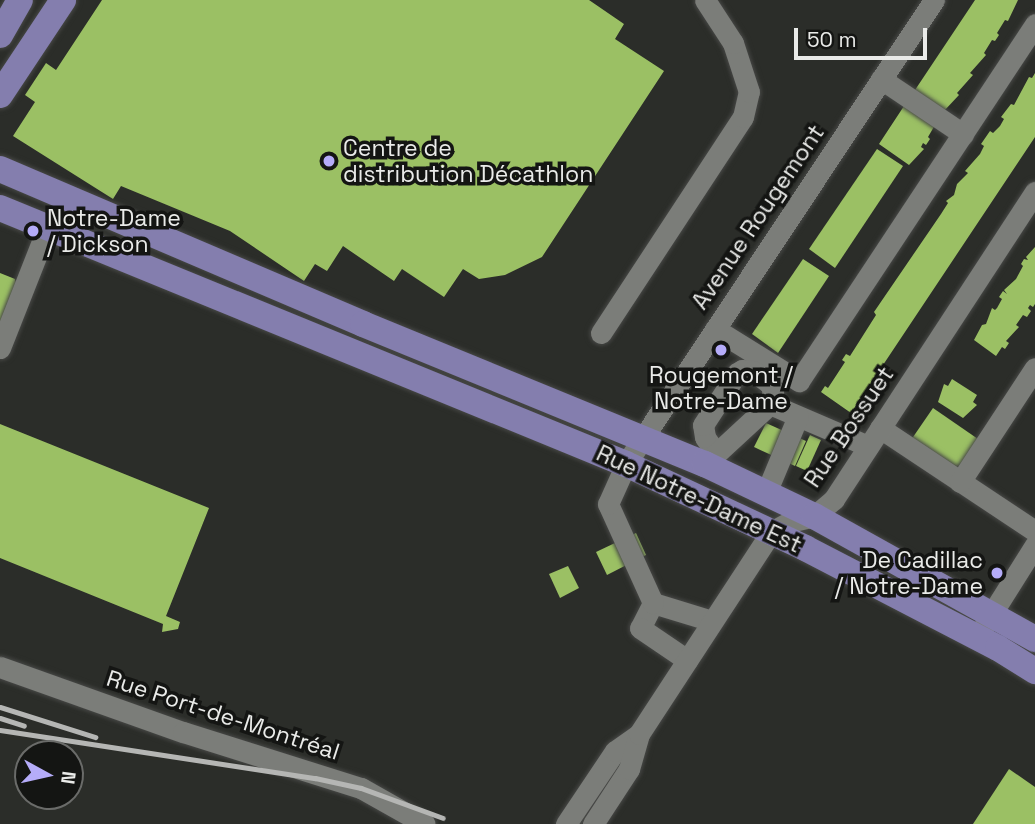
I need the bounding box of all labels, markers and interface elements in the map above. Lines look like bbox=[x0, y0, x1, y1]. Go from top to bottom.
scale bar bbox=[797, 14, 930, 58]
text: 50 m bbox=[807, 26, 857, 53]
street label: Avenue Rougemont bbox=[686, 119, 830, 315]
place label: Centre de distribution Décathlon bbox=[343, 134, 593, 188]
marker: Centre de distribution Décathlon bbox=[321, 153, 337, 169]
place label: Notre-Dame / Dickson bbox=[47, 204, 181, 258]
marker: Notre-Dame / Dickson bbox=[25, 223, 41, 239]
marker: Rougemont / Notre-Dame bbox=[713, 342, 729, 358]
place label: Rougemont / Notre-Dame bbox=[649, 361, 793, 415]
street label: Rue Bossuet bbox=[799, 361, 899, 493]
street label: Rue Notre-Dame Est bbox=[592, 439, 806, 559]
place label: De Cadillac / Notre-Dame bbox=[835, 546, 983, 600]
marker: De Cadillac / Notre-Dame bbox=[989, 565, 1005, 581]
street label: Rue Port-de-Montréal bbox=[103, 664, 343, 766]
north arrow bbox=[14, 740, 84, 810]
text: N bbox=[55, 770, 82, 786]

